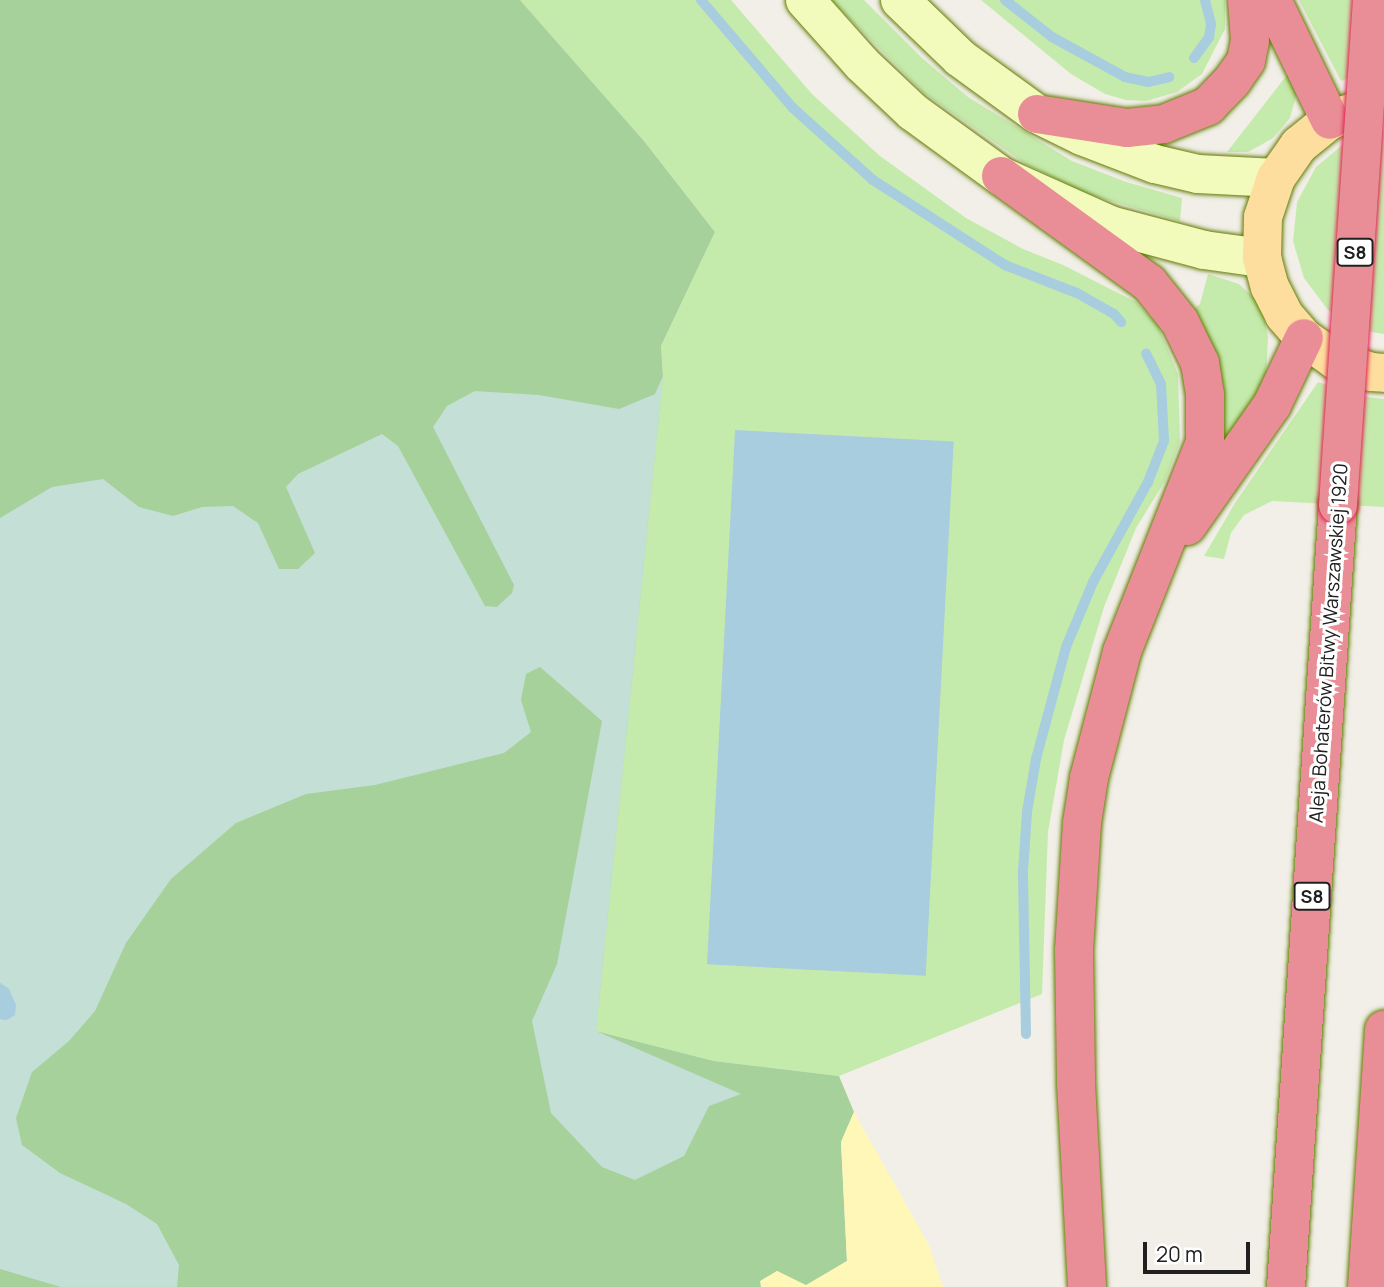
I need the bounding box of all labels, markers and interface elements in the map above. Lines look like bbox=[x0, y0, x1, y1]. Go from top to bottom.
road number: S8 bbox=[1336, 238, 1374, 266]
street label: Aleja Bohaterów Bitwy Warszawskiej 1920 bbox=[1305, 462, 1353, 824]
road number: S8 bbox=[1293, 882, 1331, 911]
scale bar bbox=[1146, 1228, 1253, 1272]
text: 20 m bbox=[1156, 1240, 1203, 1268]

